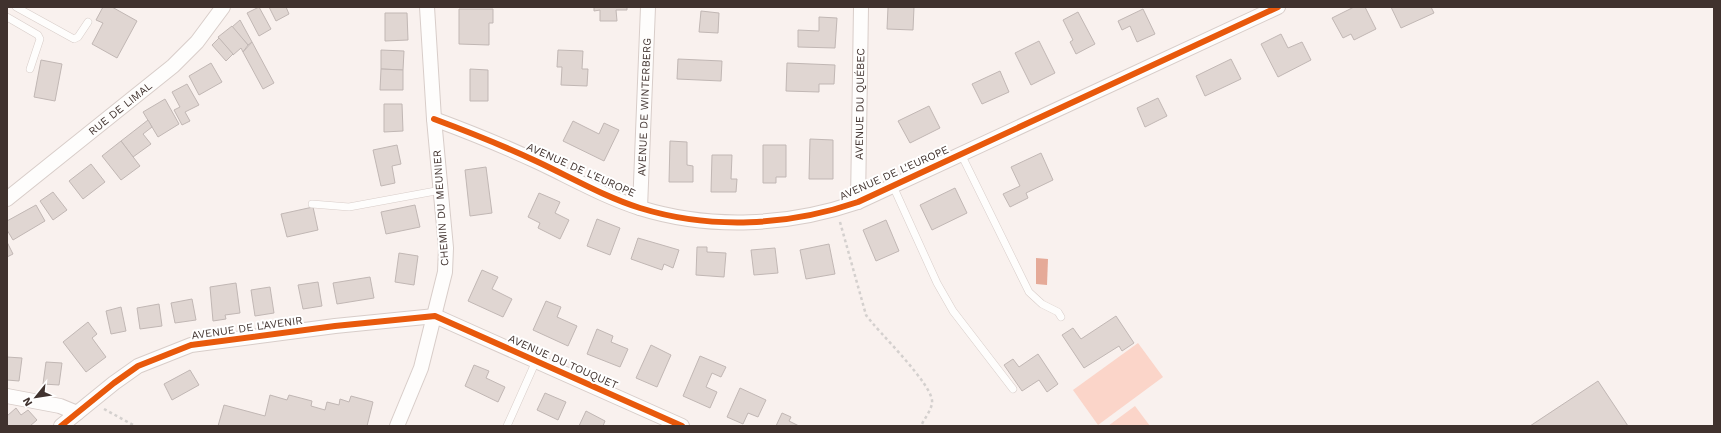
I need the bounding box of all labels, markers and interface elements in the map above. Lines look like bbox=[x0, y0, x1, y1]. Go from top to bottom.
street label: AVENUE DE WINTERBERG bbox=[635, 38, 653, 176]
street label: AVENUE DU QUÉBEC bbox=[852, 48, 867, 160]
street label: RUE DE LIMAL bbox=[86, 79, 155, 138]
street label: AVENUE DE L'EUROPE bbox=[524, 140, 638, 200]
street label: AVENUE DE L'EUROPE bbox=[837, 143, 951, 203]
street label: CHEMIN DU MEUNIER bbox=[430, 149, 452, 267]
street label: AVENUE DE L'AVENIR bbox=[191, 314, 303, 342]
street label: AVENUE DU TOUQUET bbox=[506, 332, 620, 392]
north arrow bbox=[16, 377, 56, 417]
text: N bbox=[20, 395, 35, 409]

